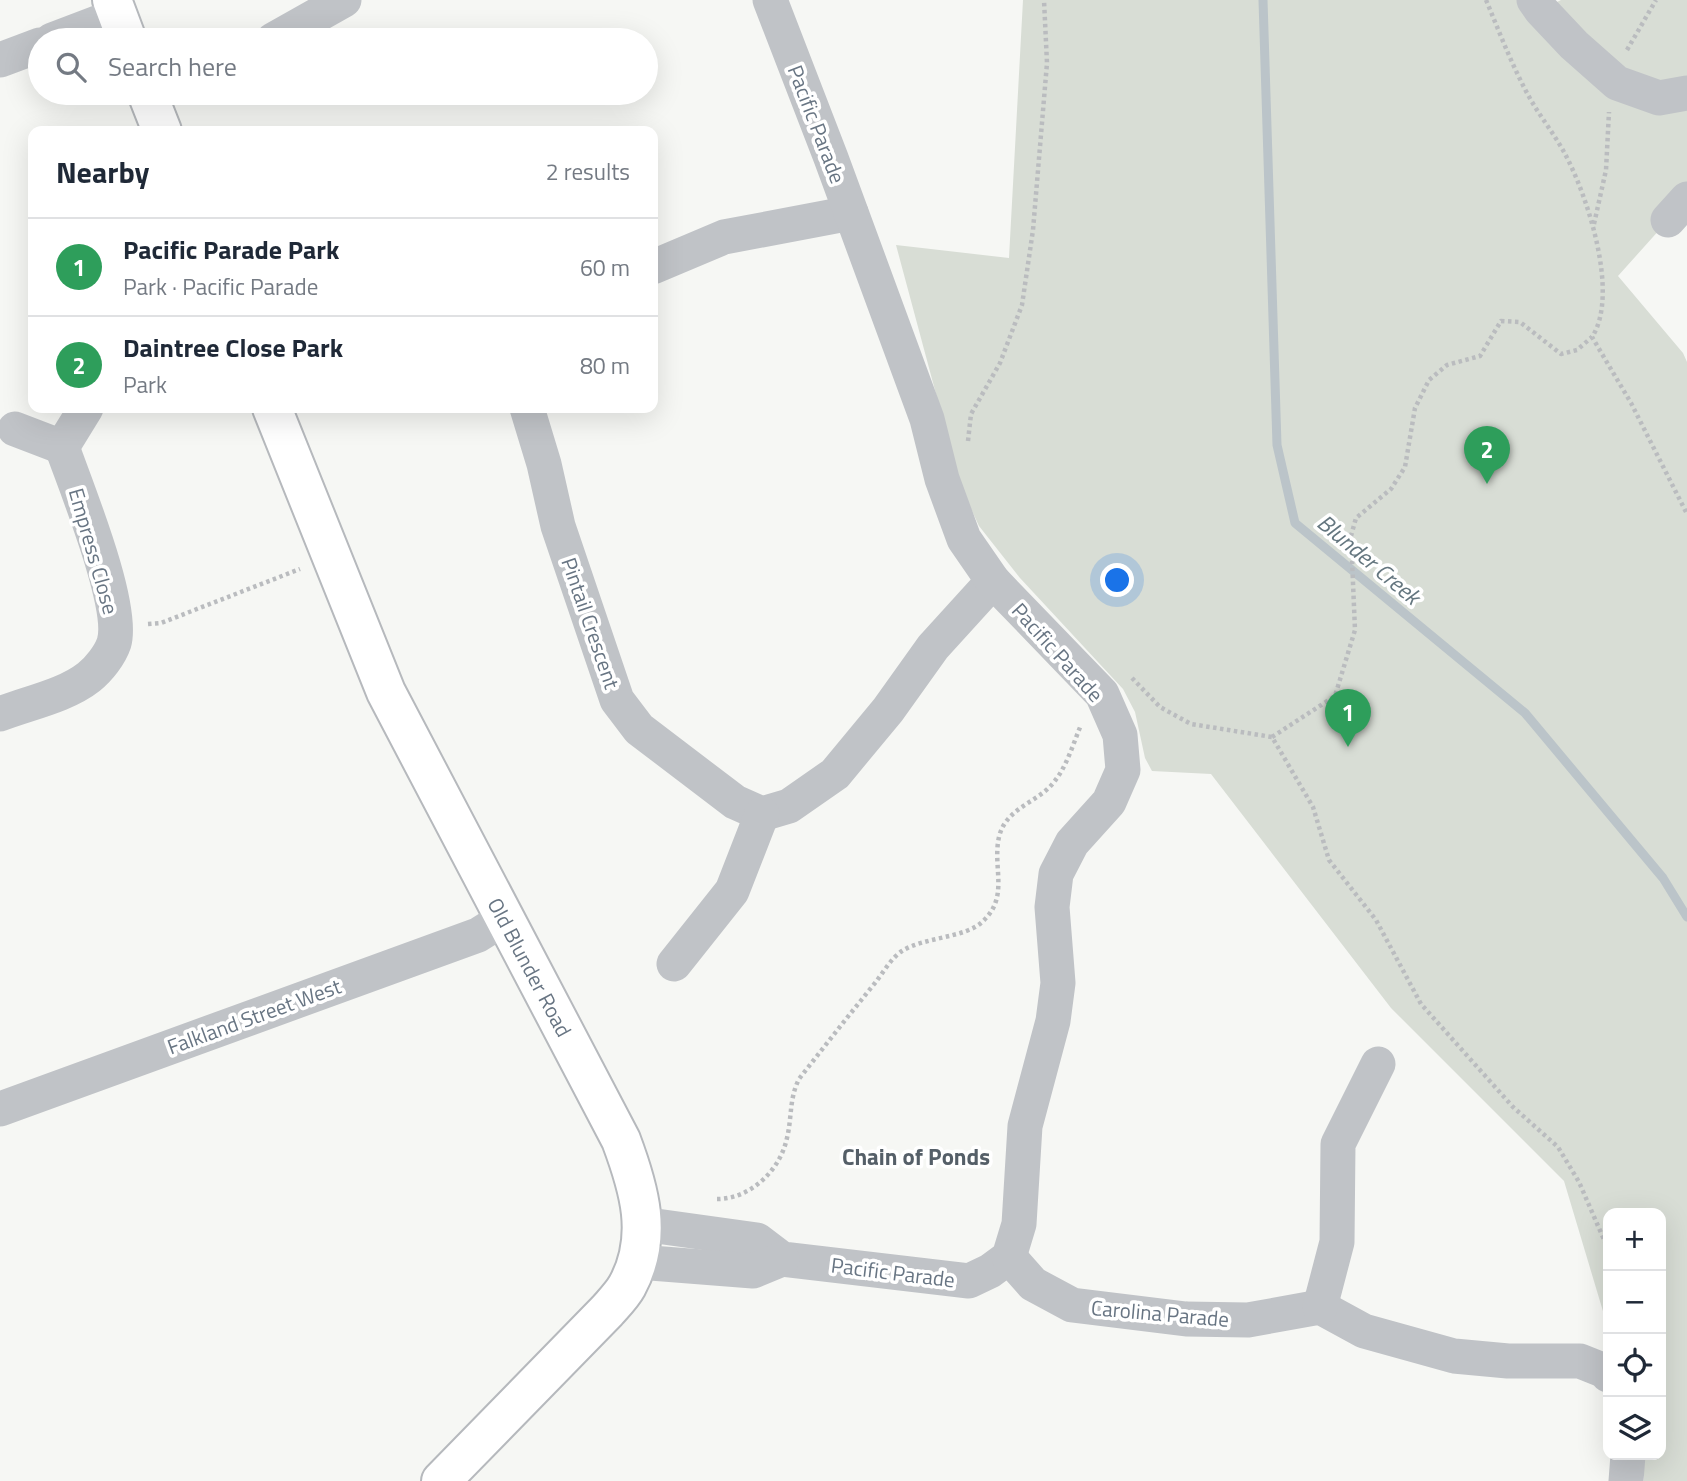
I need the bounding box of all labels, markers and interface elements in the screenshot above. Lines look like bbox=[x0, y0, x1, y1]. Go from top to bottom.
search box bbox=[28, 28, 658, 105]
text: Search here bbox=[108, 47, 237, 86]
icon: search bbox=[52, 48, 90, 86]
street label: Pacific Parade bbox=[780, 60, 854, 188]
text: Nearby bbox=[56, 149, 149, 195]
text: 2 results bbox=[546, 154, 630, 189]
text: Pacific Parade Park bbox=[123, 230, 339, 269]
text: 1 bbox=[73, 250, 85, 285]
text: 60 m bbox=[580, 250, 630, 285]
text: Park · Pacific Parade bbox=[123, 269, 318, 304]
text: Daintree Close Park bbox=[123, 328, 343, 367]
text: 2 bbox=[73, 348, 85, 383]
text: 80 m bbox=[580, 348, 630, 383]
text: Park bbox=[123, 367, 167, 402]
pin: 2 bbox=[1464, 426, 1510, 484]
street label: Empress Close bbox=[61, 484, 127, 618]
water label: Blunder Creek bbox=[1310, 505, 1430, 615]
street label: Pintail Crescent bbox=[554, 553, 629, 694]
your location bbox=[1100, 563, 1134, 597]
street label: Pacific Parade bbox=[1005, 595, 1111, 709]
pin: 1 bbox=[1325, 689, 1371, 747]
street label: Old Blunder Road bbox=[480, 892, 580, 1042]
street label: Falkland Street West bbox=[163, 969, 346, 1062]
district label: Chain of Ponds bbox=[842, 1139, 990, 1174]
map controls bbox=[1603, 1208, 1666, 1460]
button: + bbox=[1603, 1208, 1666, 1271]
street label: Pacific Parade bbox=[829, 1249, 957, 1295]
button: − bbox=[1603, 1271, 1666, 1334]
street label: Carolina Parade bbox=[1090, 1291, 1230, 1335]
button: locate bbox=[1603, 1334, 1666, 1397]
button: layers bbox=[1603, 1397, 1666, 1460]

